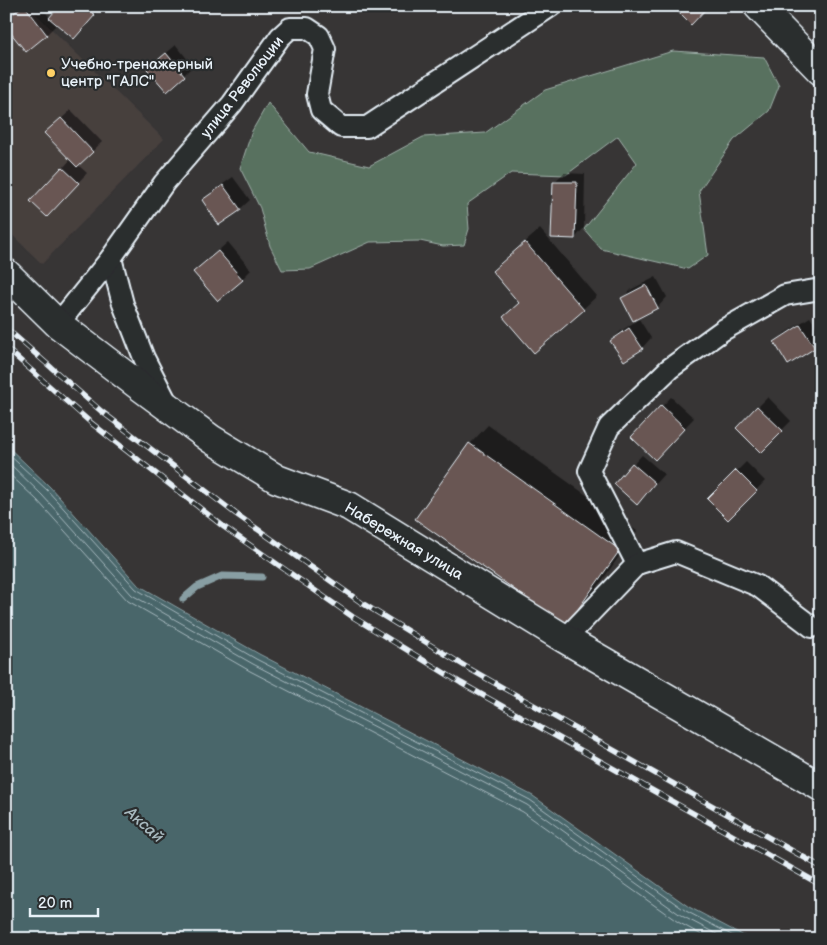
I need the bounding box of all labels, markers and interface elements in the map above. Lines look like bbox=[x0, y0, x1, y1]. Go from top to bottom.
street label: улица Революции bbox=[197, 33, 288, 142]
place label: Учебно-тренажерный центр "ГАЛС" bbox=[61, 55, 213, 91]
marker: Учебно-тренажерный центр "ГАЛС" bbox=[45, 67, 57, 79]
street label: Набережная улица bbox=[341, 499, 467, 584]
water label: Аксай bbox=[120, 803, 167, 847]
scale bar bbox=[30, 885, 98, 917]
text: 20 m bbox=[38, 894, 72, 913]

